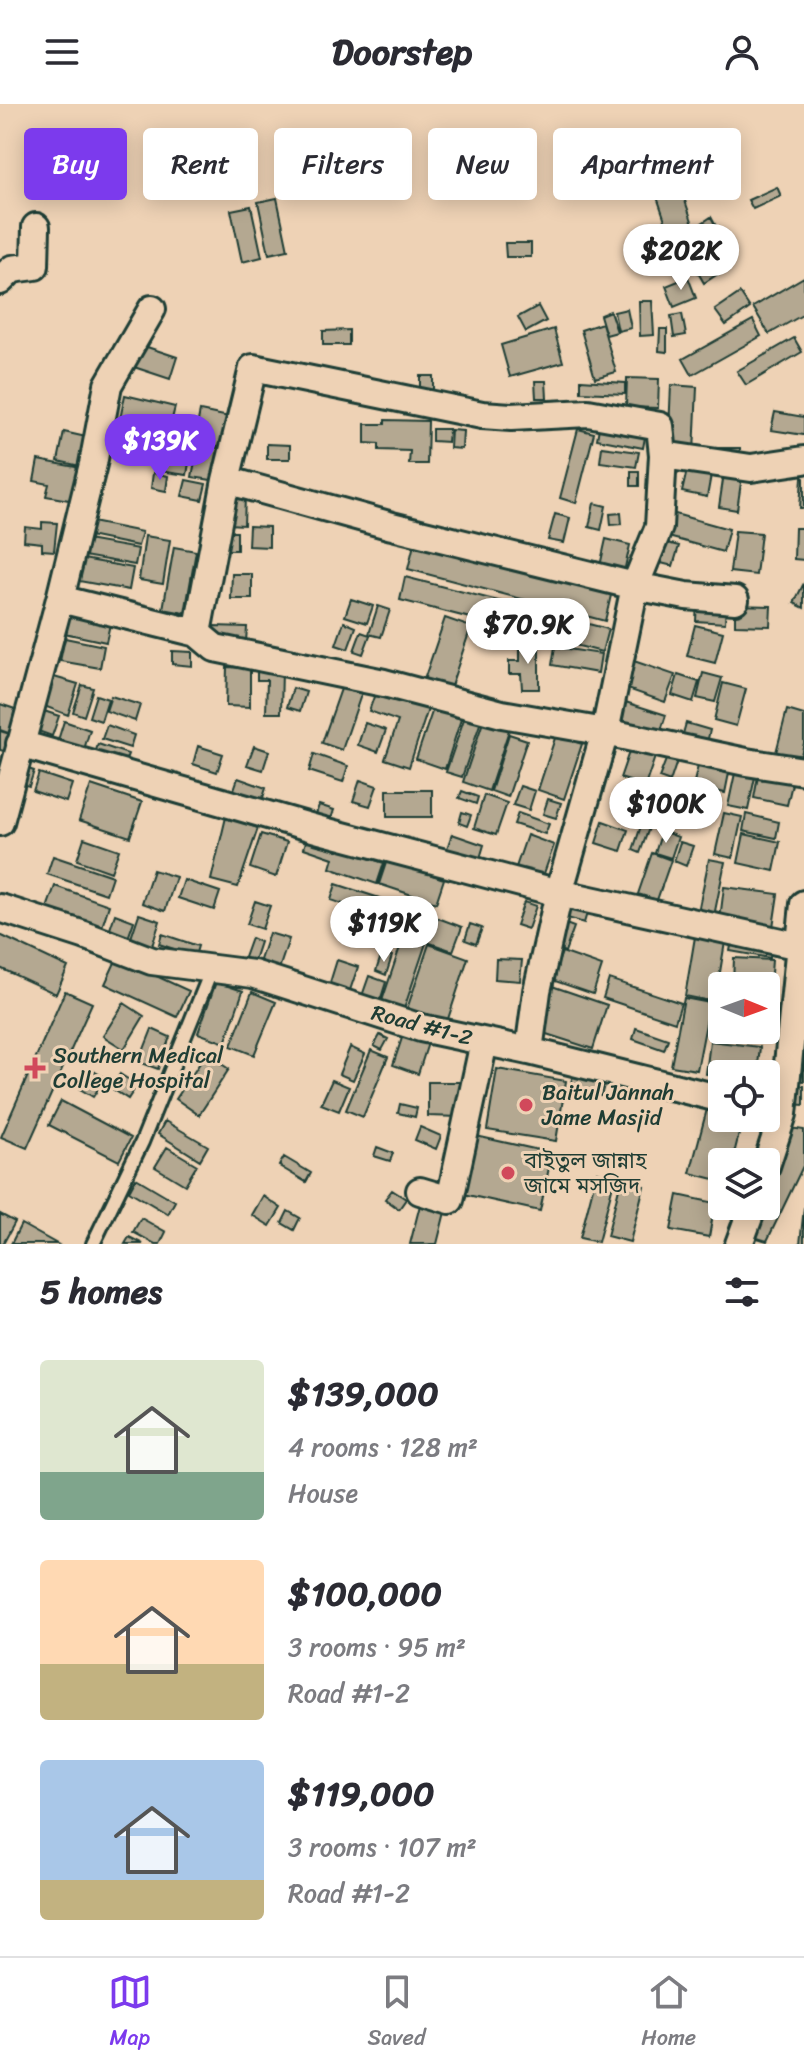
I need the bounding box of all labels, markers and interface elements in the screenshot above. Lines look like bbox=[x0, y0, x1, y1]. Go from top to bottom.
text: Doorstep bbox=[332, 20, 472, 84]
icon: menu bbox=[40, 30, 84, 74]
icon: person bbox=[720, 30, 764, 74]
chip: Buy bbox=[24, 128, 127, 200]
chip: Rent bbox=[143, 128, 258, 200]
chip: Filters bbox=[274, 128, 412, 200]
chip: New bbox=[428, 128, 537, 200]
chip: Apartment bbox=[553, 128, 741, 200]
pin: $202K bbox=[625, 224, 737, 292]
text: $202K bbox=[641, 227, 721, 273]
pin: $139K bbox=[104, 414, 216, 482]
text: $139K bbox=[123, 417, 197, 463]
pin: $70.9K bbox=[463, 598, 593, 666]
text: $70.9K bbox=[484, 601, 572, 647]
pin: $100K bbox=[610, 777, 722, 845]
text: $100K bbox=[627, 780, 705, 826]
pin: $119K bbox=[328, 896, 440, 964]
text: $119K bbox=[348, 899, 420, 945]
north arrow bbox=[708, 972, 780, 1044]
map controls bbox=[708, 972, 780, 1220]
street label: Road #1-2 bbox=[367, 993, 477, 1057]
place label: Southern Medical College Hospital bbox=[53, 1036, 224, 1100]
marker: Southern Medical College Hospital bbox=[24, 1057, 46, 1079]
button: locate bbox=[708, 1060, 780, 1132]
place label: Baitul Jannah Jame Masjid bbox=[541, 1073, 674, 1137]
marker: Baitul Jannah Jame Masjid bbox=[517, 1096, 535, 1114]
place label: বাইতুল জান্নাহ জামে মসজিদ bbox=[523, 1141, 647, 1205]
button: layers bbox=[708, 1148, 780, 1220]
marker: বাইতুল জান্নাহ জামে মসজিদ bbox=[499, 1164, 517, 1182]
text: 5 homes bbox=[40, 1262, 162, 1322]
icon: filters bbox=[720, 1270, 764, 1314]
text: $139,000 bbox=[288, 1364, 439, 1424]
icon: home bbox=[104, 1392, 200, 1488]
text: 4 rooms · 128 m² bbox=[288, 1424, 478, 1470]
text: House bbox=[288, 1470, 358, 1516]
text: $100,000 bbox=[288, 1564, 442, 1624]
icon: home bbox=[104, 1592, 200, 1688]
text: 3 rooms · 95 m² bbox=[288, 1624, 466, 1670]
text: Road #1-2 bbox=[288, 1670, 410, 1716]
text: $119,000 bbox=[288, 1764, 435, 1824]
icon: home bbox=[104, 1792, 200, 1888]
text: 3 rooms · 107 m² bbox=[288, 1824, 477, 1870]
text: Road #1-2 bbox=[288, 1870, 410, 1916]
tab: Map bbox=[108, 1970, 152, 2057]
tab: Saved bbox=[368, 1970, 426, 2057]
tab: Home bbox=[641, 1970, 696, 2057]

